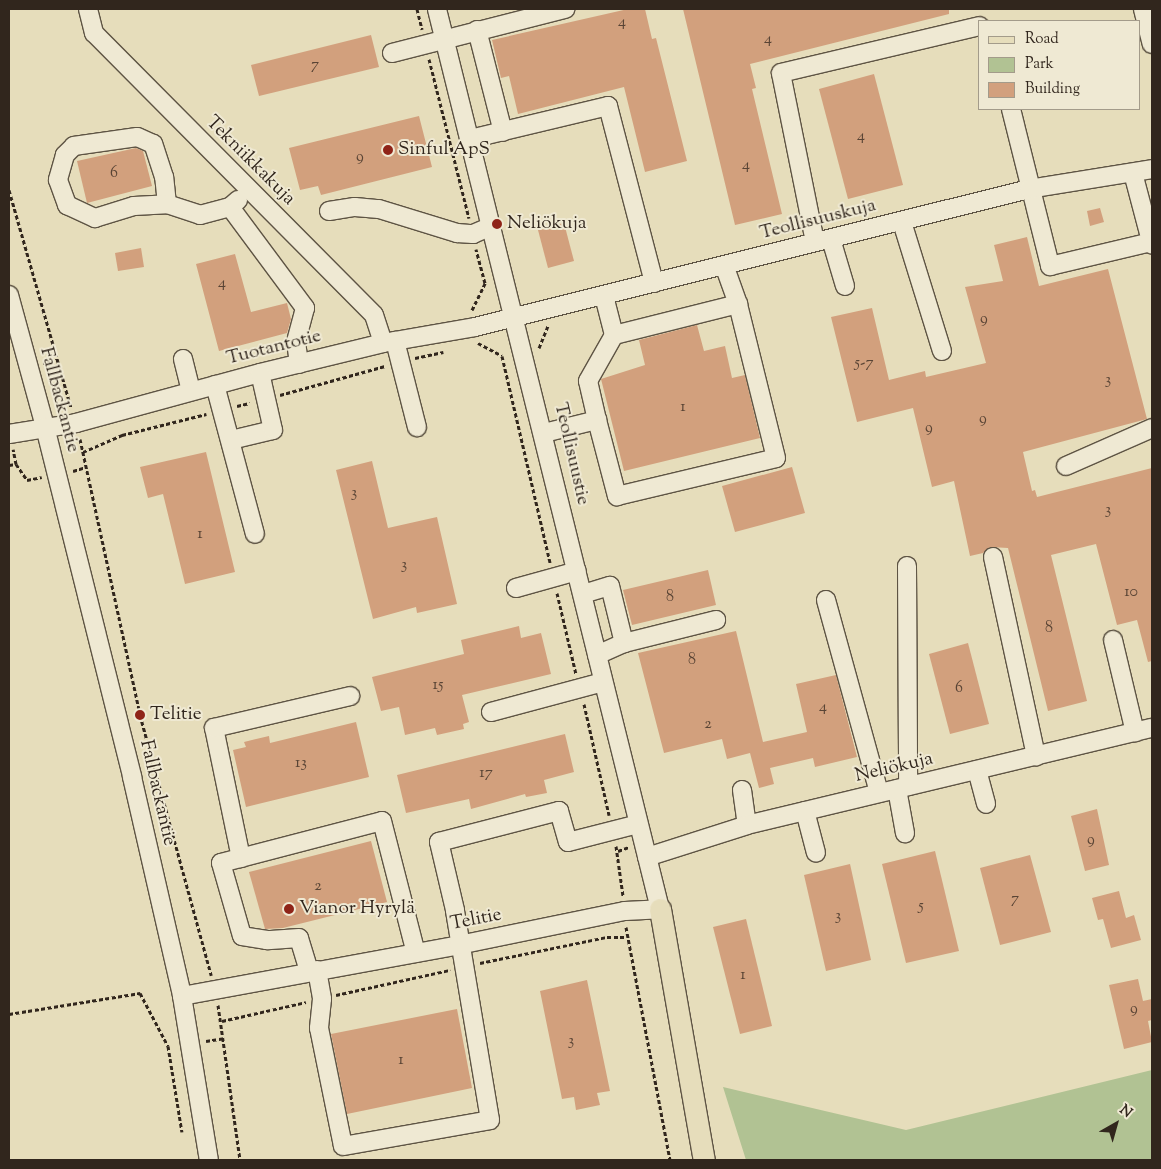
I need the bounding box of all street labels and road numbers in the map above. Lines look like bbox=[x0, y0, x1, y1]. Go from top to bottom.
street label: Tekniikkakuja bbox=[200, 111, 300, 211]
street label: Teollisuuskuja bbox=[758, 195, 878, 245]
street label: Tuotantotie bbox=[224, 325, 324, 371]
street label: Fallbackantie bbox=[34, 345, 84, 455]
street label: Teollisuustie bbox=[548, 401, 594, 507]
street label: Fallbackantie bbox=[134, 738, 180, 848]
street label: Neliökuja bbox=[853, 748, 935, 788]
street label: Telitie bbox=[448, 904, 504, 936]

